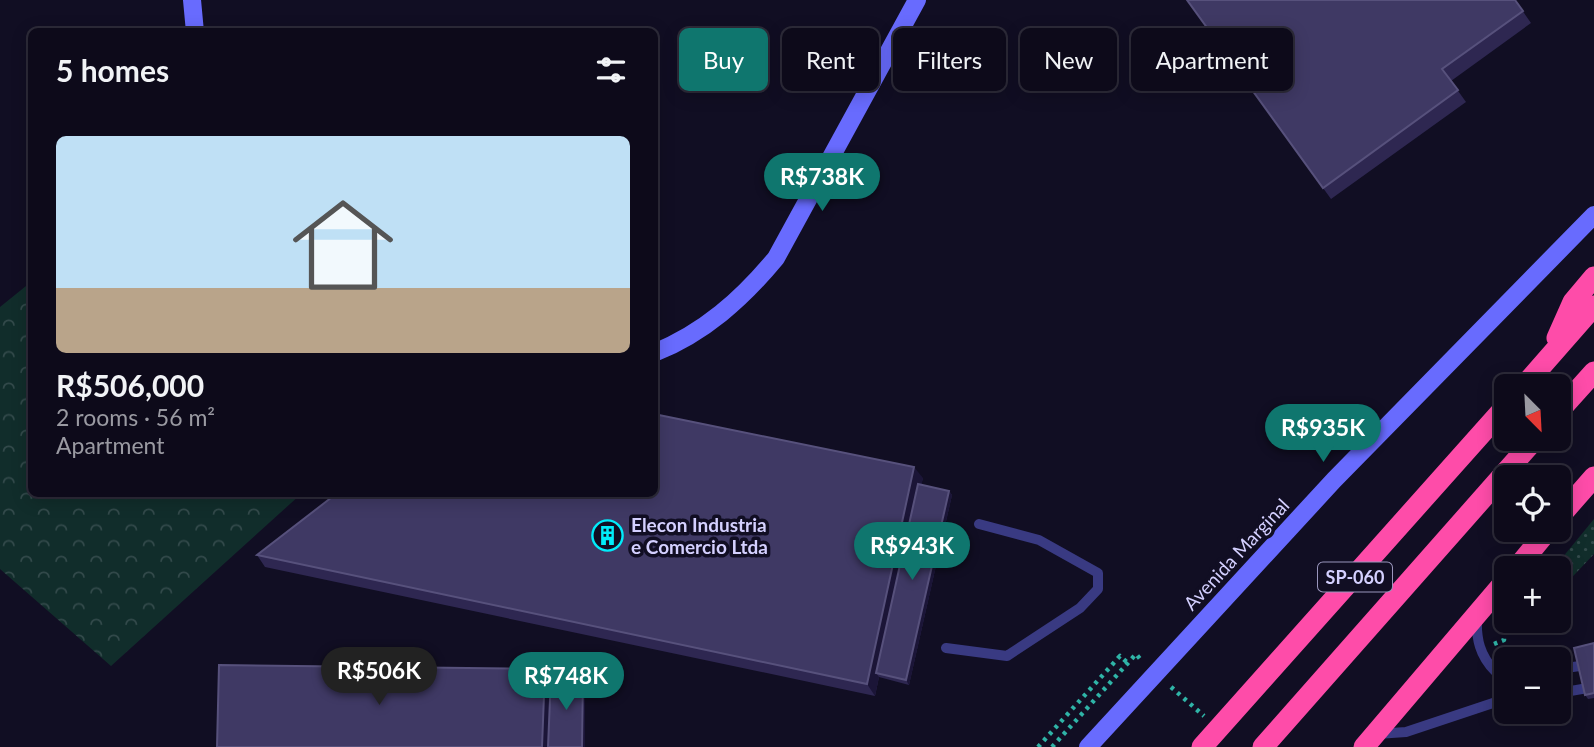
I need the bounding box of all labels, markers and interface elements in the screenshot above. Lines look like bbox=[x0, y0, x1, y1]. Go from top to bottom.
chip: Buy bbox=[679, 28, 768, 91]
chip: Rent bbox=[782, 28, 879, 91]
chip: Filters bbox=[893, 28, 1006, 91]
chip: New bbox=[1020, 28, 1117, 91]
chip: Apartment bbox=[1131, 28, 1293, 91]
icon: filters bbox=[592, 51, 630, 89]
text: 5 homes bbox=[56, 52, 169, 88]
pin: R$738K bbox=[765, 154, 879, 213]
text: R$738K bbox=[780, 162, 864, 190]
icon: home bbox=[280, 182, 406, 308]
text: R$506,000 bbox=[56, 367, 204, 403]
north arrow bbox=[1494, 374, 1572, 452]
map controls bbox=[1494, 374, 1571, 724]
text: 2 rooms · 56 m² bbox=[56, 403, 215, 431]
pin: R$935K bbox=[1266, 405, 1380, 464]
text: R$935K bbox=[1281, 413, 1365, 441]
text: Apartment bbox=[56, 431, 164, 459]
button: locate bbox=[1494, 465, 1571, 542]
street label: Avenida Marginal bbox=[1178, 493, 1294, 615]
place label: Elecon Industria e Comercio Ltda bbox=[631, 513, 768, 558]
building icon: Elecon Industria e Comercio Ltda bbox=[591, 518, 625, 552]
pin: R$943K bbox=[855, 522, 969, 582]
text: R$943K bbox=[870, 531, 954, 559]
button: + bbox=[1494, 556, 1571, 633]
road number: SP-060 bbox=[1318, 562, 1392, 592]
button: − bbox=[1494, 647, 1571, 724]
pin: R$506K bbox=[322, 648, 436, 707]
pin: R$748K bbox=[509, 652, 623, 712]
text: R$506K bbox=[337, 656, 421, 684]
text: R$748K bbox=[524, 661, 608, 689]

